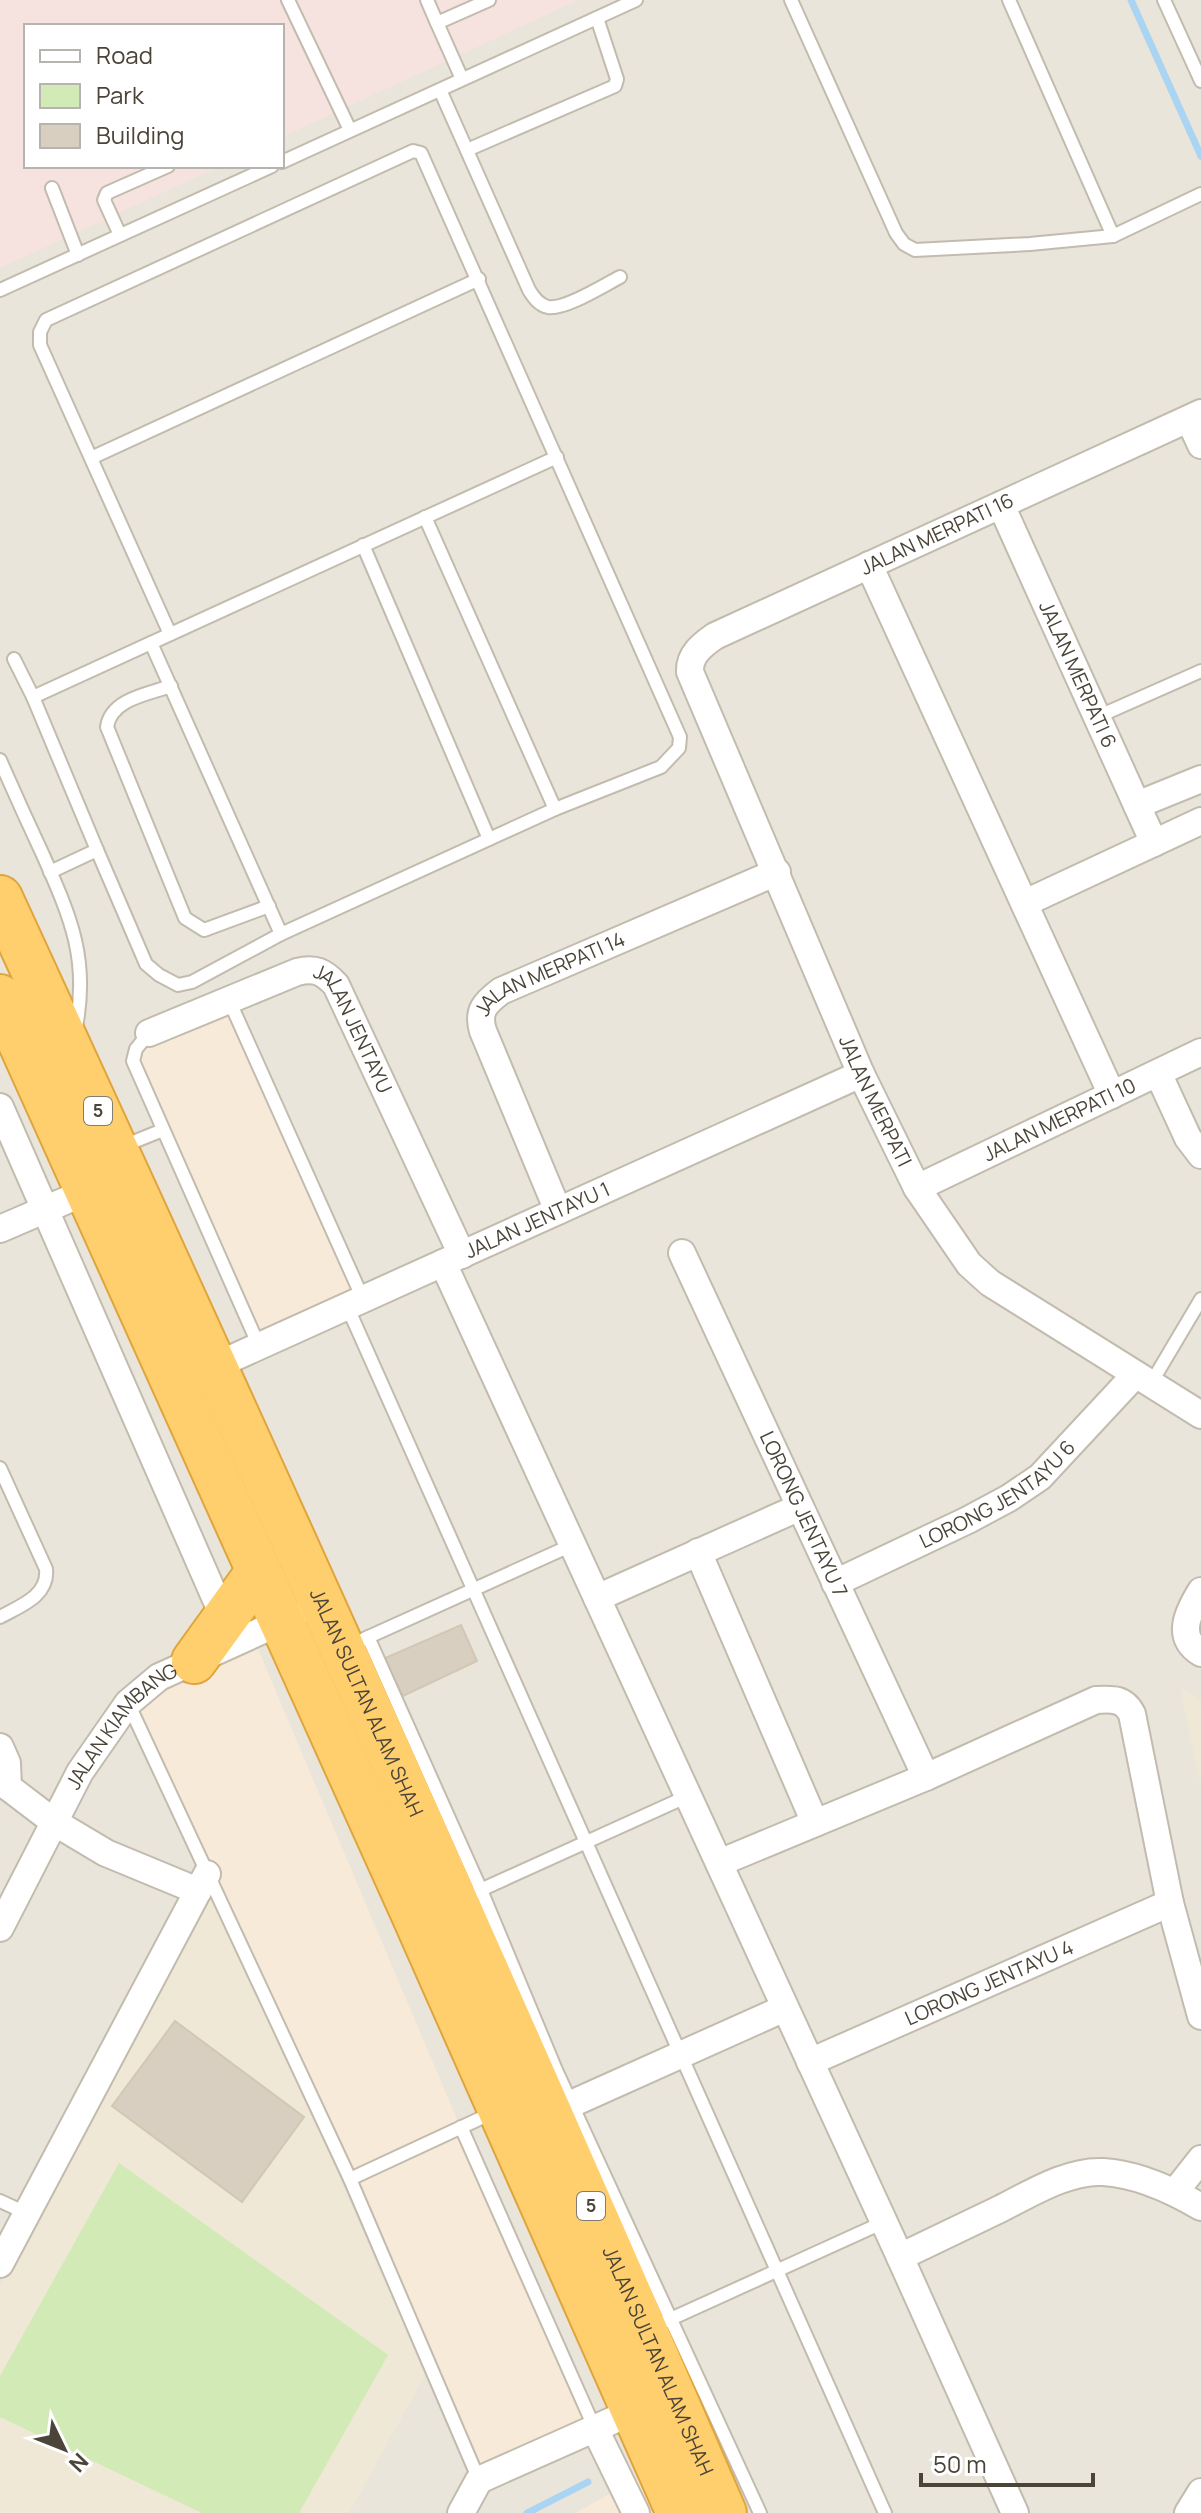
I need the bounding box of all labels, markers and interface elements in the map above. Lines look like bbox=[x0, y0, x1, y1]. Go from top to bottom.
legend bbox=[24, 24, 284, 168]
text: Road bbox=[96, 38, 153, 71]
text: Park bbox=[96, 78, 145, 111]
text: Building bbox=[96, 118, 184, 151]
street label: JALAN MERPATI 16 bbox=[856, 486, 1018, 581]
street label: JALAN MERPATI 6 bbox=[1033, 596, 1123, 752]
street label: JALAN MERPATI 14 bbox=[468, 925, 629, 1020]
street label: JALAN JENTAYU bbox=[310, 957, 399, 1098]
street label: JALAN MERPATI bbox=[833, 1031, 918, 1171]
street label: JALAN MERPATI 10 bbox=[979, 1071, 1140, 1167]
road number: 5 bbox=[84, 1097, 112, 1125]
street label: JALAN JENTAYU 1 bbox=[460, 1175, 614, 1264]
street label: LORONG JENTAYU 7 bbox=[754, 1427, 854, 1601]
street label: LORONG JENTAYU 6 bbox=[915, 1434, 1081, 1554]
street label: JALAN SULTAN ALAM SHAH bbox=[304, 1584, 430, 1821]
street label: JALAN KIAMBANG bbox=[59, 1657, 181, 1794]
street label: LORONG JENTAYU 4 bbox=[901, 1933, 1078, 2031]
road number: 5 bbox=[577, 2192, 605, 2220]
street label: JALAN SULTAN ALAM SHAH bbox=[597, 2242, 720, 2479]
north arrow bbox=[24, 2409, 104, 2489]
scale bar bbox=[921, 2437, 1093, 2487]
text: N bbox=[62, 2447, 95, 2479]
text: 50 m bbox=[933, 2447, 987, 2480]

